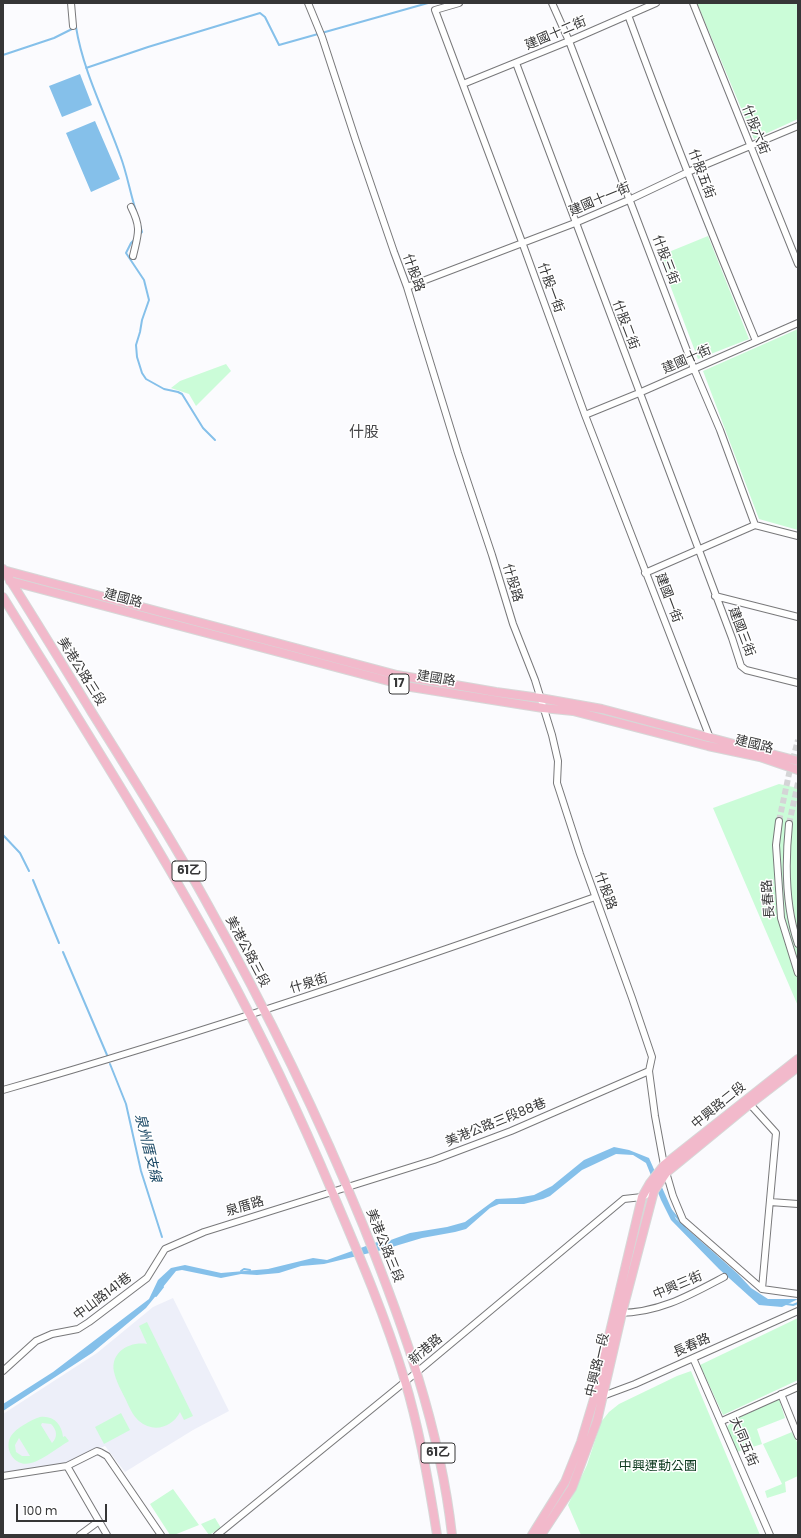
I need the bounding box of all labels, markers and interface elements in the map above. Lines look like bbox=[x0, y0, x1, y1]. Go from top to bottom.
street label: 建國十二街 bbox=[523, 14, 589, 54]
street label: 什股六街 bbox=[738, 103, 772, 157]
street label: 什股五街 bbox=[684, 147, 718, 201]
street label: 建國十一街 bbox=[567, 180, 633, 220]
street label: 什股三街 bbox=[648, 233, 682, 287]
street label: 什股路 bbox=[399, 252, 427, 294]
street label: 什股一街 bbox=[534, 261, 566, 315]
street label: 什股二街 bbox=[608, 298, 642, 352]
street label: 建國十街 bbox=[660, 342, 714, 378]
district label: 什股 bbox=[349, 424, 379, 442]
street label: 什股路 bbox=[499, 562, 525, 604]
street label: 建國一街 bbox=[651, 571, 685, 625]
street label: 建國路 bbox=[102, 586, 144, 612]
street label: 建國三街 bbox=[724, 605, 758, 659]
street label: 美港公路三段 bbox=[54, 635, 108, 709]
street label: 建國路 bbox=[416, 668, 456, 690]
road number: 17 bbox=[389, 674, 409, 694]
street label: 建國路 bbox=[733, 733, 775, 757]
road number: 61乙 bbox=[172, 861, 206, 881]
street label: 什股路 bbox=[591, 870, 619, 912]
street label: 長春路 bbox=[760, 879, 778, 919]
street label: 美港公路三段 bbox=[222, 914, 272, 990]
street label: 什泉街 bbox=[288, 971, 330, 997]
street label: 中興路二段 bbox=[689, 1079, 749, 1133]
street label: 美港公路三段88巷 bbox=[443, 1096, 549, 1150]
water label: 泉州厝支線 bbox=[130, 1112, 164, 1184]
street label: 泉厝路 bbox=[224, 1194, 266, 1220]
street label: 美港公路三段 bbox=[362, 1207, 406, 1285]
street label: 中興三街 bbox=[651, 1269, 705, 1303]
street label: 中山路141巷 bbox=[71, 1270, 135, 1324]
street label: 新港路 bbox=[406, 1331, 446, 1369]
street label: 長春路 bbox=[671, 1331, 713, 1361]
street label: 中興路一段 bbox=[583, 1332, 613, 1398]
street label: 大同五街 bbox=[726, 1415, 760, 1469]
road number: 61乙 bbox=[421, 1443, 455, 1463]
park label: 中興運動公園 bbox=[619, 1459, 697, 1475]
scale bar bbox=[18, 1496, 109, 1522]
text: 100 m bbox=[23, 1502, 57, 1519]

